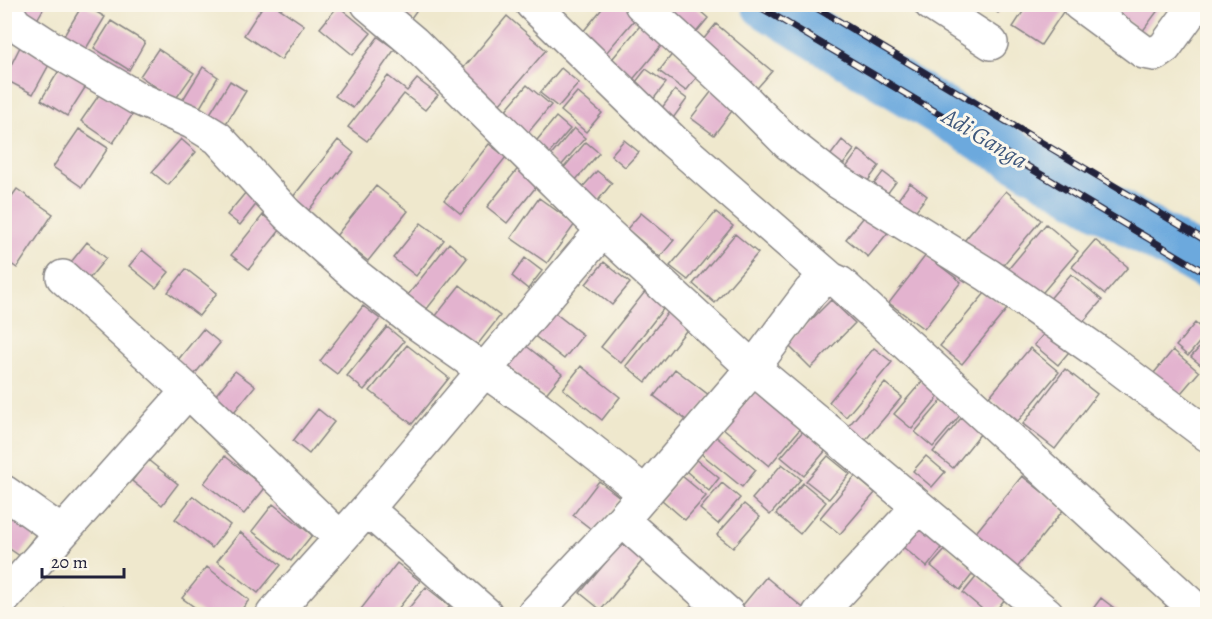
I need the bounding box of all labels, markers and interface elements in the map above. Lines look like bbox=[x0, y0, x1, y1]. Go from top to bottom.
water label: Adi Ganga bbox=[935, 99, 1034, 176]
scale bar bbox=[42, 541, 124, 579]
text: 20 m bbox=[51, 550, 88, 574]

